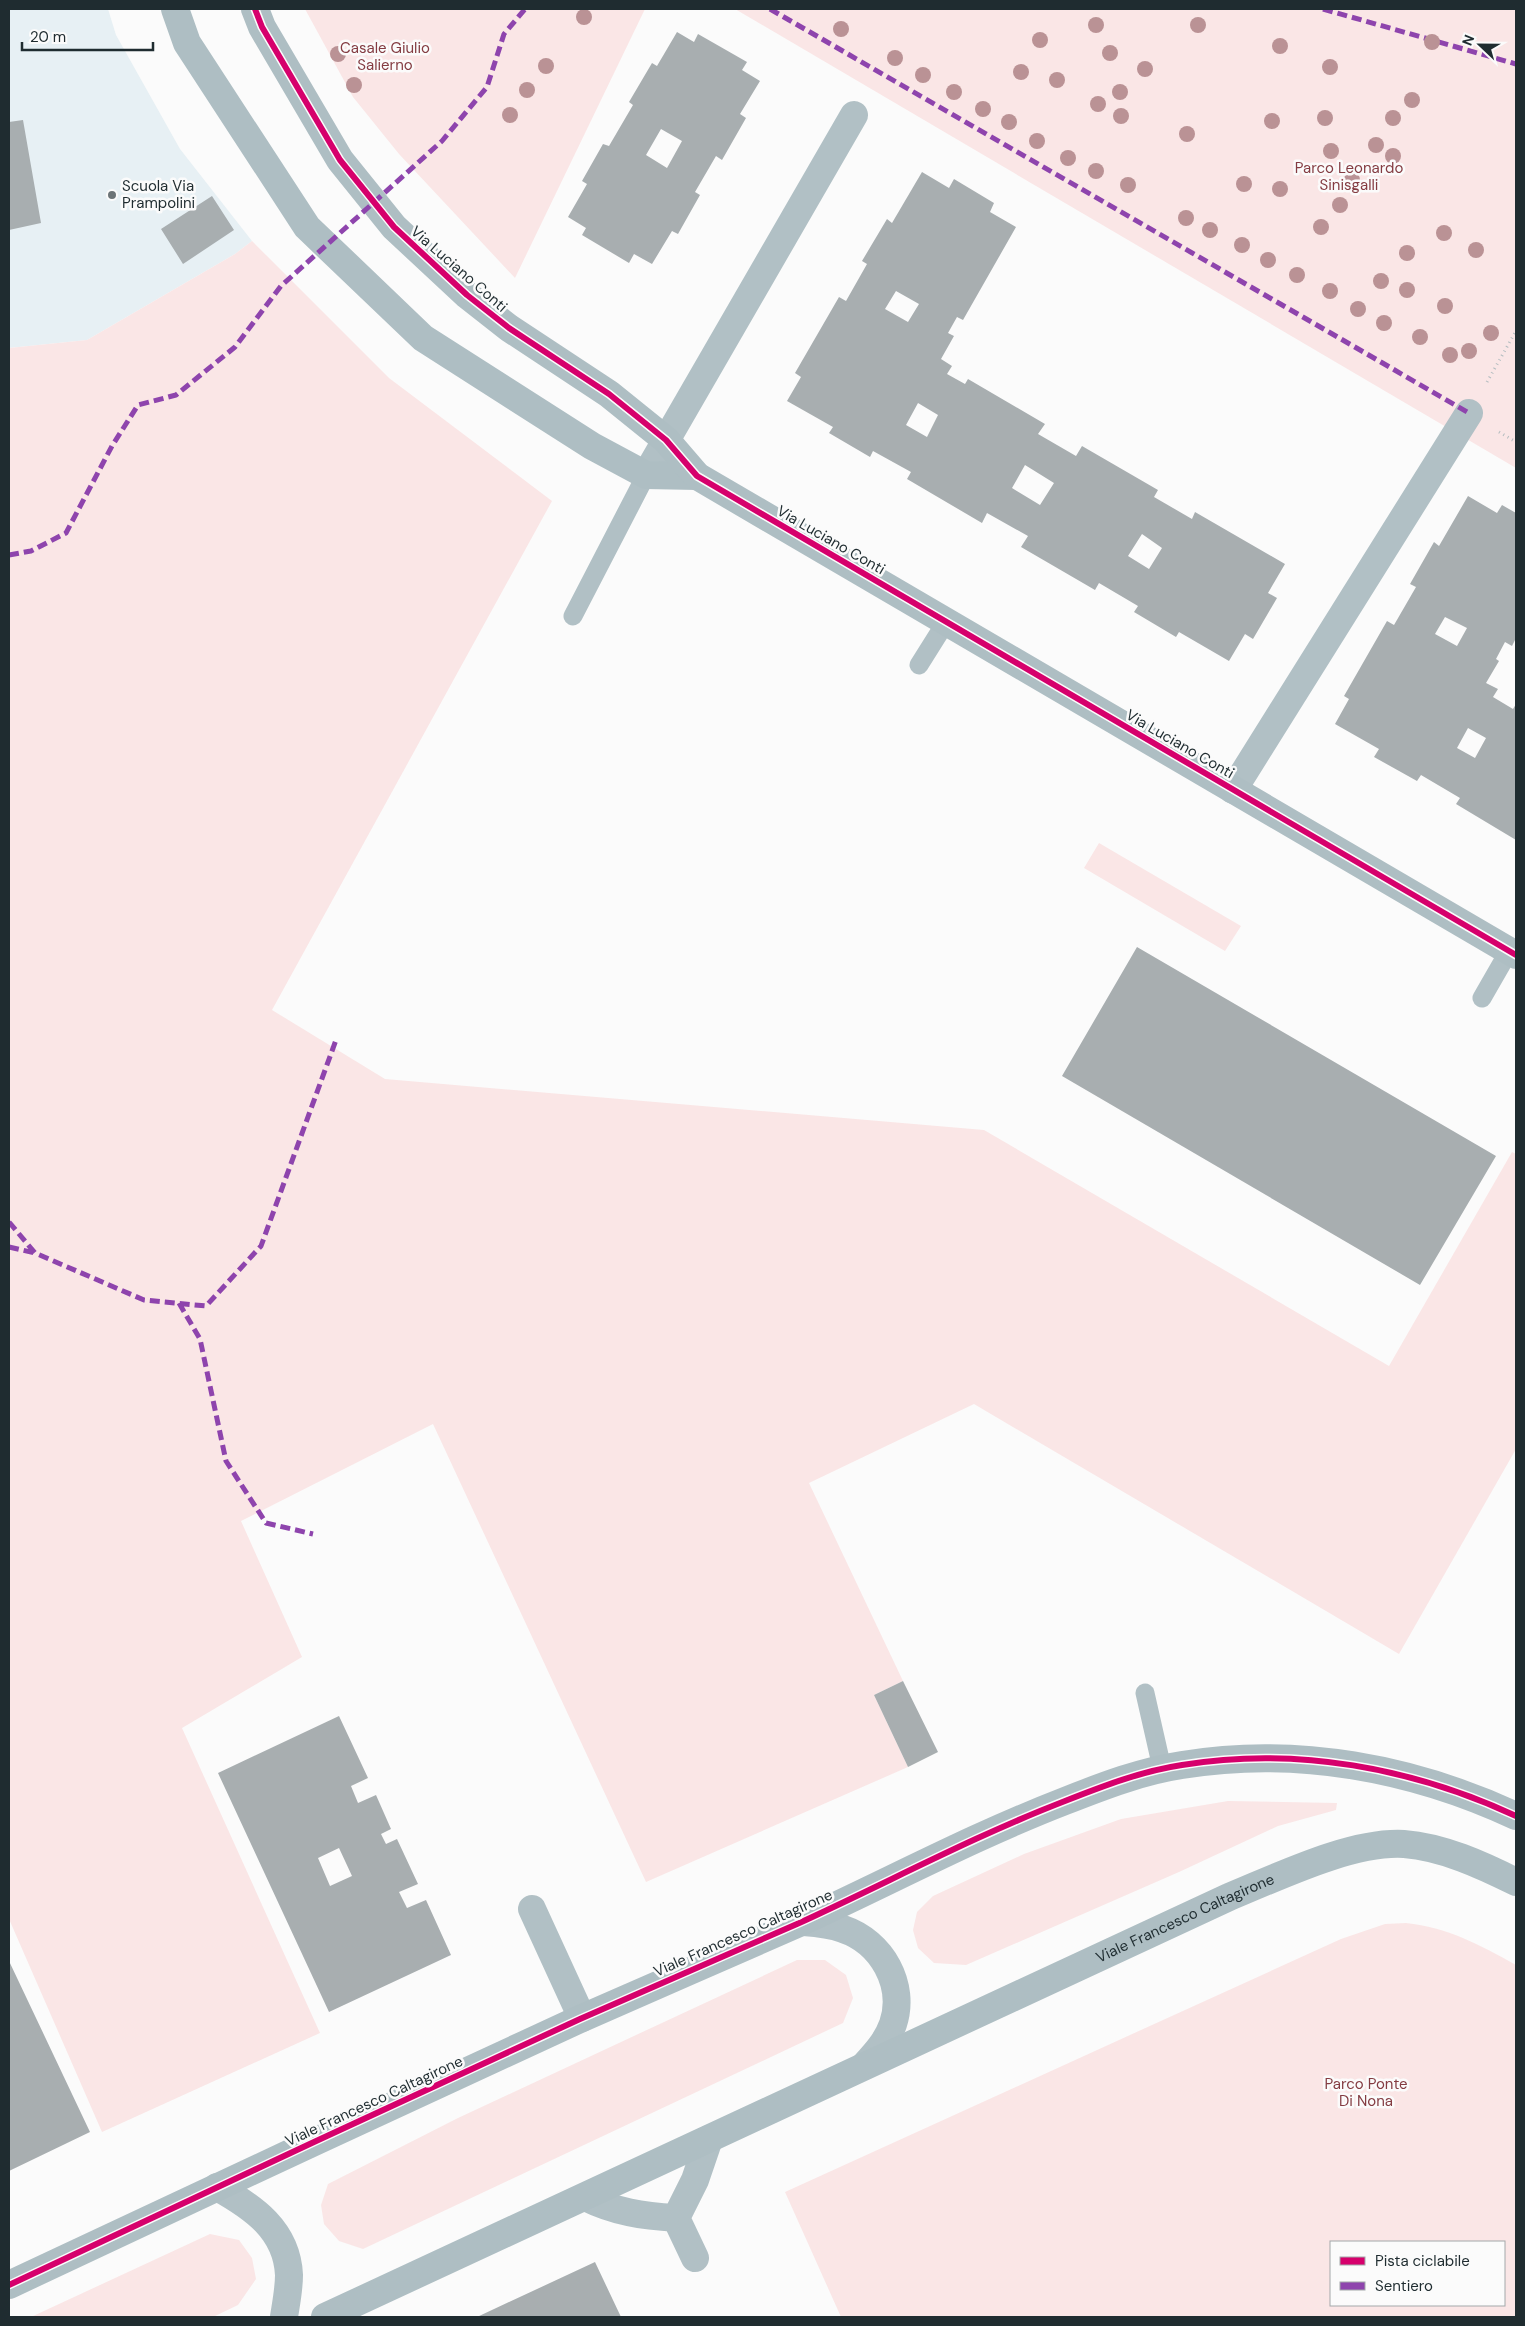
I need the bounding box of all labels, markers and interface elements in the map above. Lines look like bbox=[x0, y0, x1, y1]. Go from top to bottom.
scale bar bbox=[22, 20, 154, 52]
north arrow bbox=[1455, 20, 1505, 70]
text: 20 m bbox=[30, 27, 66, 47]
text: N bbox=[1458, 32, 1478, 48]
park label: Casale Giulio Salierno bbox=[340, 38, 430, 75]
park label: Parco Leonardo Sinisgalli bbox=[1295, 158, 1403, 195]
place label: Scuola Via Prampolini bbox=[122, 176, 195, 213]
marker: Scuola Via Prampolini bbox=[106, 189, 118, 201]
street label: Via Luciano Conti bbox=[406, 221, 512, 317]
street label: Via Luciano Conti bbox=[773, 501, 889, 579]
street label: Via Luciano Conti bbox=[1122, 705, 1238, 783]
street label: Viale Francesco Caltagirone bbox=[1093, 1869, 1277, 1967]
street label: Viale Francesco Caltagirone bbox=[650, 1884, 836, 1982]
street label: Viale Francesco Caltagirone bbox=[282, 2051, 466, 2151]
park label: Parco Ponte Di Nona bbox=[1324, 2074, 1408, 2111]
legend bbox=[1330, 2241, 1505, 2306]
text: Pista ciclabile bbox=[1375, 2251, 1470, 2271]
text: Sentiero bbox=[1375, 2276, 1433, 2296]

